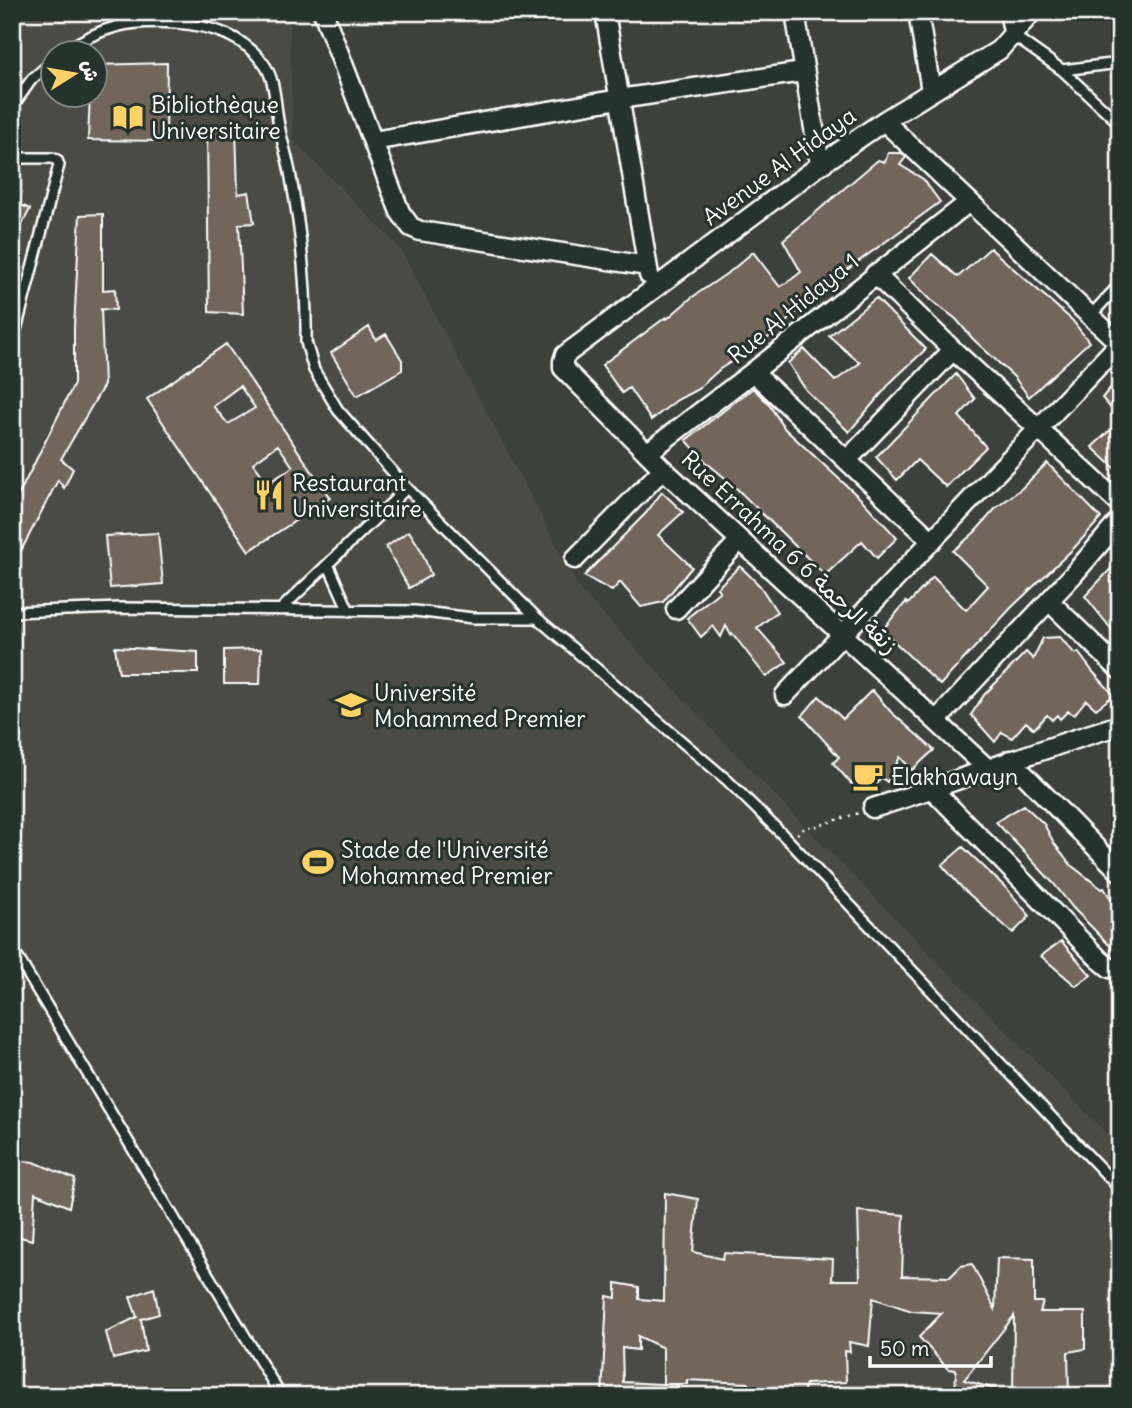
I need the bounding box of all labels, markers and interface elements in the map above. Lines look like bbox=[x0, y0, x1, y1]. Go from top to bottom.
north arrow bbox=[38, 38, 108, 108]
text: ش bbox=[77, 58, 104, 83]
place label: Bibliothèque Universitaire bbox=[151, 90, 281, 145]
library icon: Bibliothèque Universitaire bbox=[111, 100, 145, 134]
street label: Avenue Al Hidaya bbox=[697, 101, 861, 231]
street label: Rue Al Hidaya 1 bbox=[722, 246, 864, 370]
street label: Rue Errahma 6 6 زنقة الرحمة bbox=[676, 444, 904, 660]
place label: Restaurant Universitaire bbox=[292, 468, 422, 523]
restaurant icon: Restaurant Universitaire bbox=[252, 478, 286, 512]
place label: Université Mohammed Premier bbox=[374, 678, 586, 733]
school or university icon: Université Mohammed Premier bbox=[334, 688, 368, 722]
cafe icon: Elakhawayn bbox=[851, 759, 885, 793]
place label: Elakhawayn bbox=[891, 762, 1018, 791]
place label: Stade de l'Université Mohammed Premier bbox=[341, 835, 553, 890]
sports icon: Stade de l'Université Mohammed Premier bbox=[301, 845, 335, 879]
scale bar bbox=[870, 1324, 990, 1368]
text: 50 m bbox=[880, 1335, 929, 1362]

